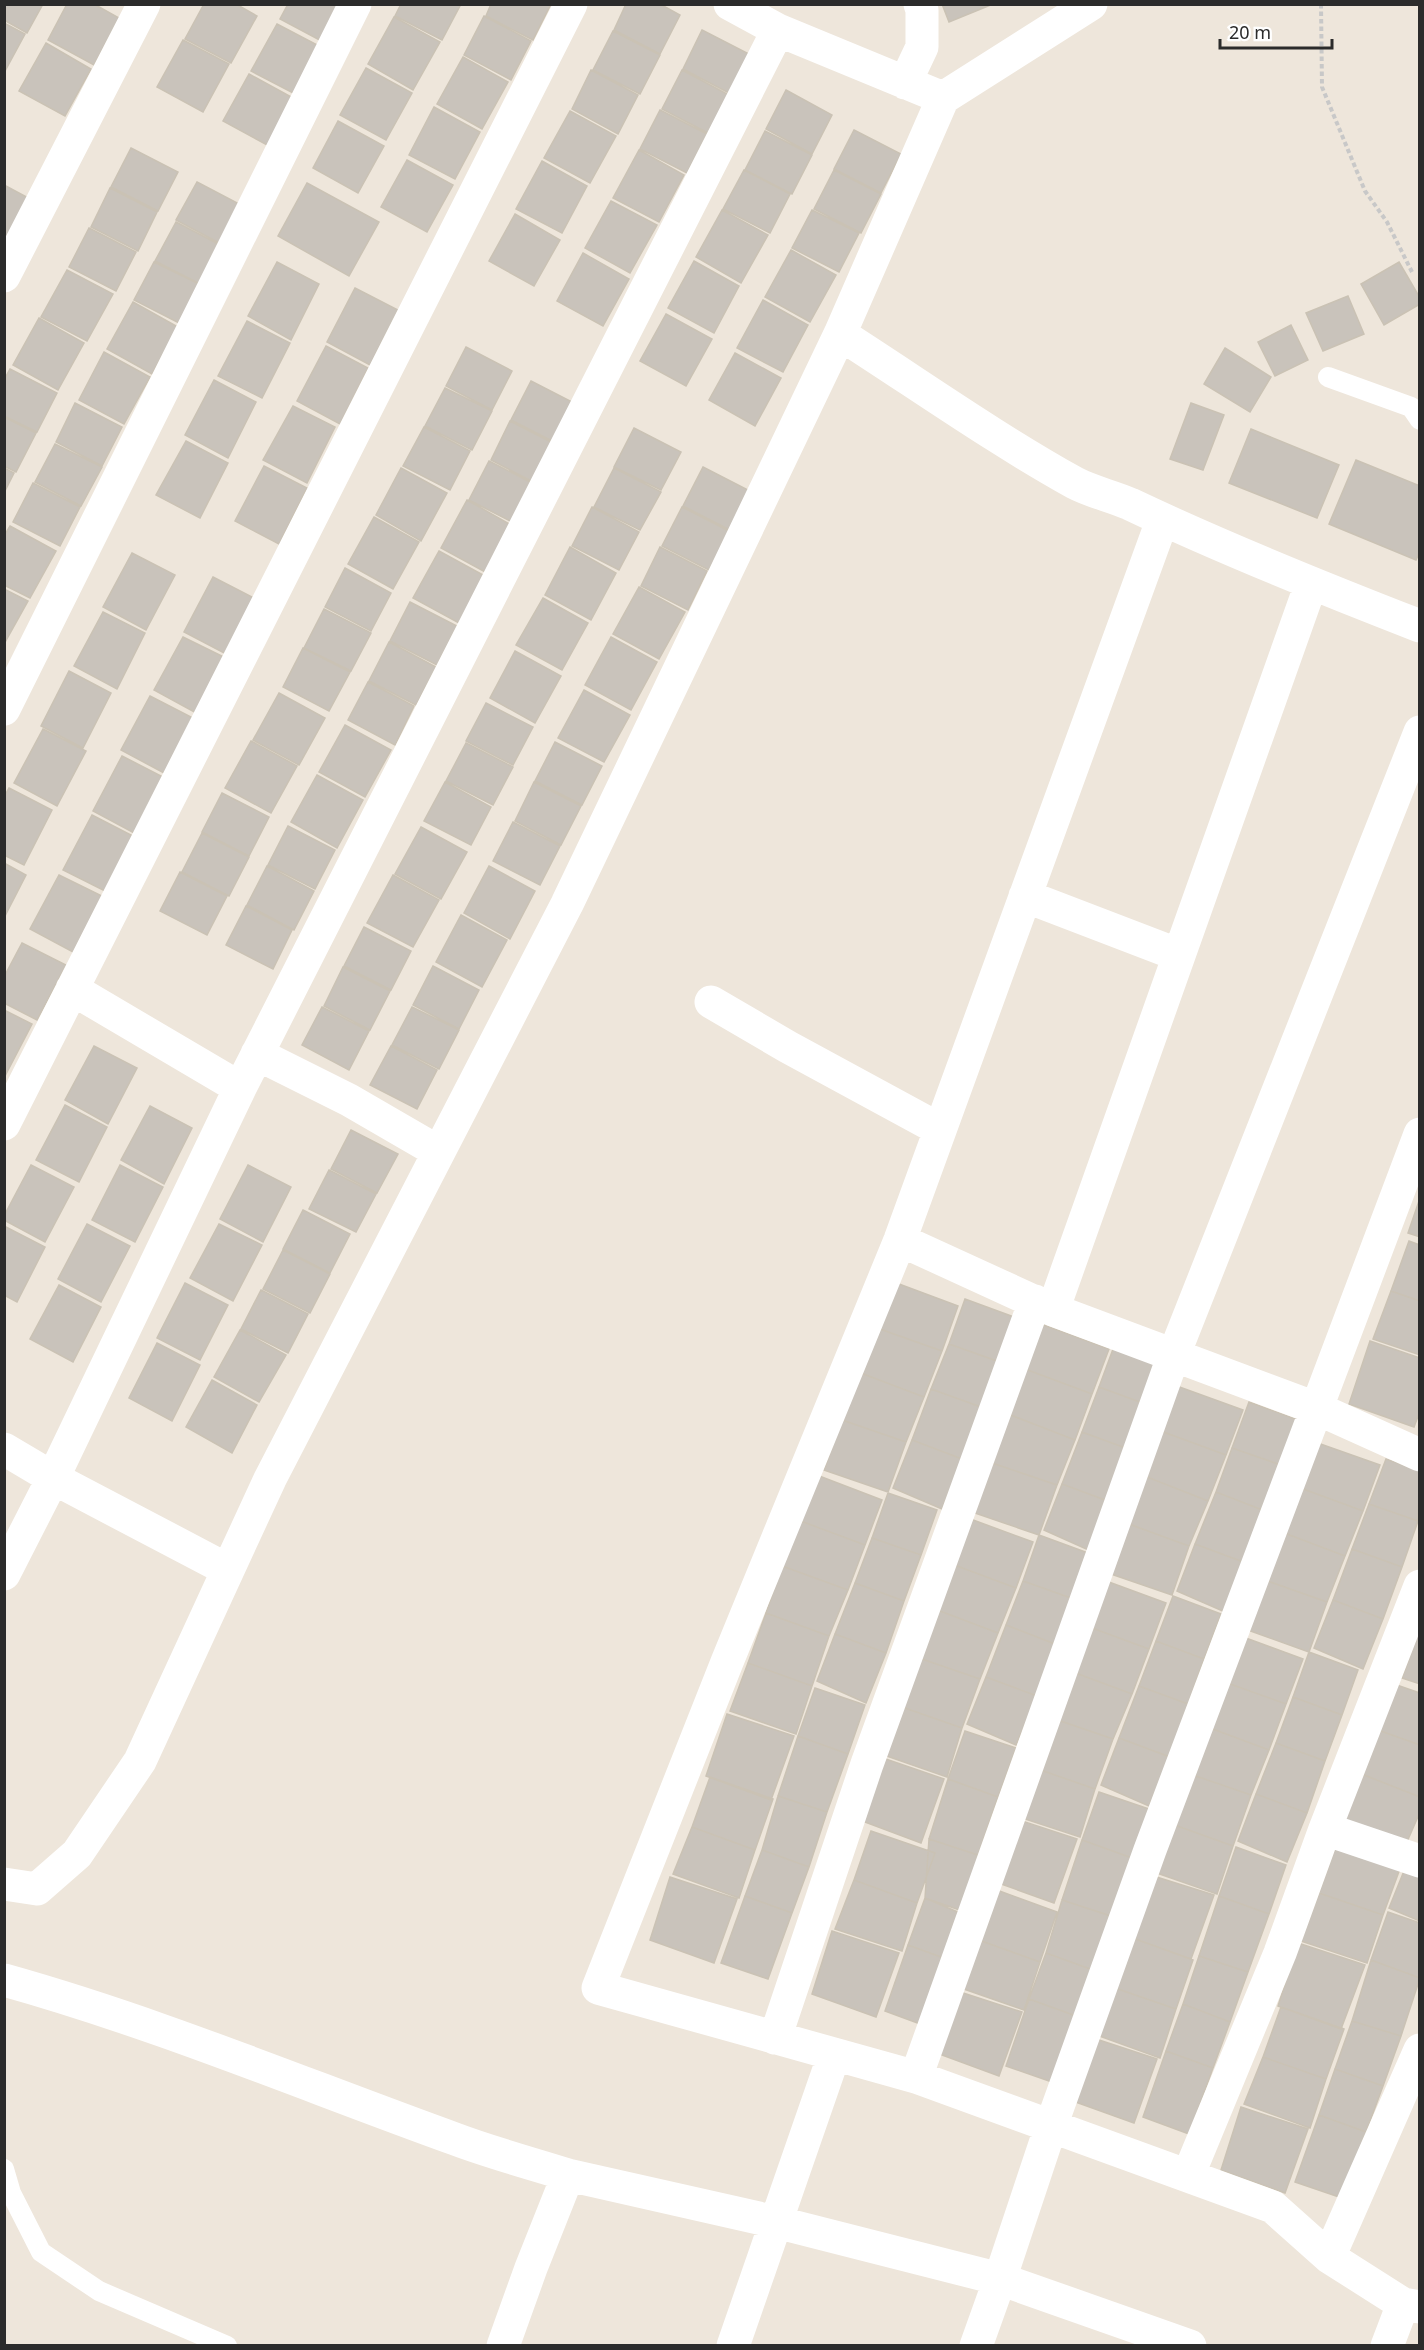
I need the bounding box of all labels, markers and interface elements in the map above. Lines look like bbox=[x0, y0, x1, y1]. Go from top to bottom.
scale bar bbox=[1220, 12, 1332, 50]
text: 20 m bbox=[1229, 20, 1271, 44]

